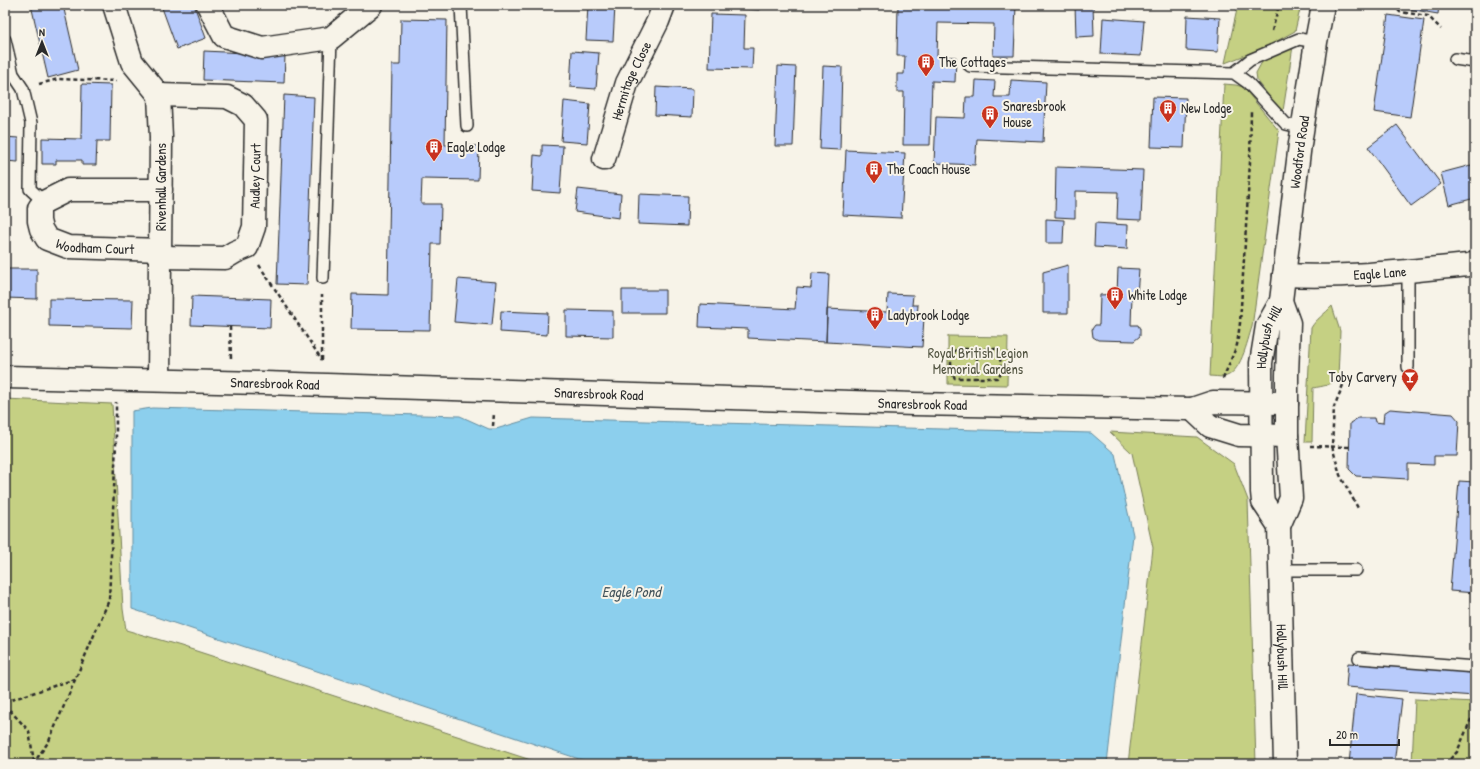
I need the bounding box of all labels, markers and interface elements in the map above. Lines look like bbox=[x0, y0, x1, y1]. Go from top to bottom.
north arrow bbox=[22, 22, 62, 62]
text: N bbox=[39, 25, 45, 39]
street label: Hermitage Close bbox=[606, 38, 656, 122]
building icon: The Cottages bbox=[916, 52, 936, 77]
place label: The Cottages bbox=[939, 52, 1006, 72]
place label: Snaresbrook House bbox=[1003, 96, 1066, 131]
building icon: New Lodge bbox=[1158, 98, 1178, 123]
place label: New Lodge bbox=[1181, 98, 1232, 118]
building icon: Snaresbrook House bbox=[980, 104, 1000, 129]
street label: Woodford Road bbox=[1285, 114, 1313, 190]
building icon: Eagle Lodge bbox=[424, 137, 444, 162]
place label: Eagle Lodge bbox=[447, 137, 506, 157]
street label: Rivenhall Gardens bbox=[151, 143, 170, 231]
street label: Audley Court bbox=[244, 143, 266, 209]
building icon: The Coach House bbox=[864, 159, 884, 184]
place label: The Coach House bbox=[887, 159, 971, 178]
street label: Woodham Court bbox=[53, 233, 135, 258]
street label: Eagle Lane bbox=[1353, 261, 1408, 284]
building icon: White Lodge bbox=[1105, 285, 1125, 310]
place label: White Lodge bbox=[1128, 285, 1188, 305]
street label: Hollybush Hill bbox=[1251, 301, 1286, 369]
building icon: Ladybrook Lodge bbox=[865, 305, 885, 330]
place label: Ladybrook Lodge bbox=[888, 305, 970, 325]
park label: Royal British Legion Memorial Gardens bbox=[928, 343, 1028, 378]
place label: Toby Carvery bbox=[1329, 367, 1397, 387]
bar icon: Toby Carvery bbox=[1400, 367, 1420, 392]
street label: Snaresbrook Road bbox=[230, 372, 320, 394]
street label: Snaresbrook Road bbox=[554, 382, 644, 404]
street label: Snaresbrook Road bbox=[878, 393, 968, 414]
water label: Eagle Pond bbox=[602, 581, 662, 602]
street label: Hollybush Hill bbox=[1272, 624, 1293, 691]
scale bar bbox=[1330, 721, 1399, 747]
text: 20 m bbox=[1336, 726, 1358, 743]

